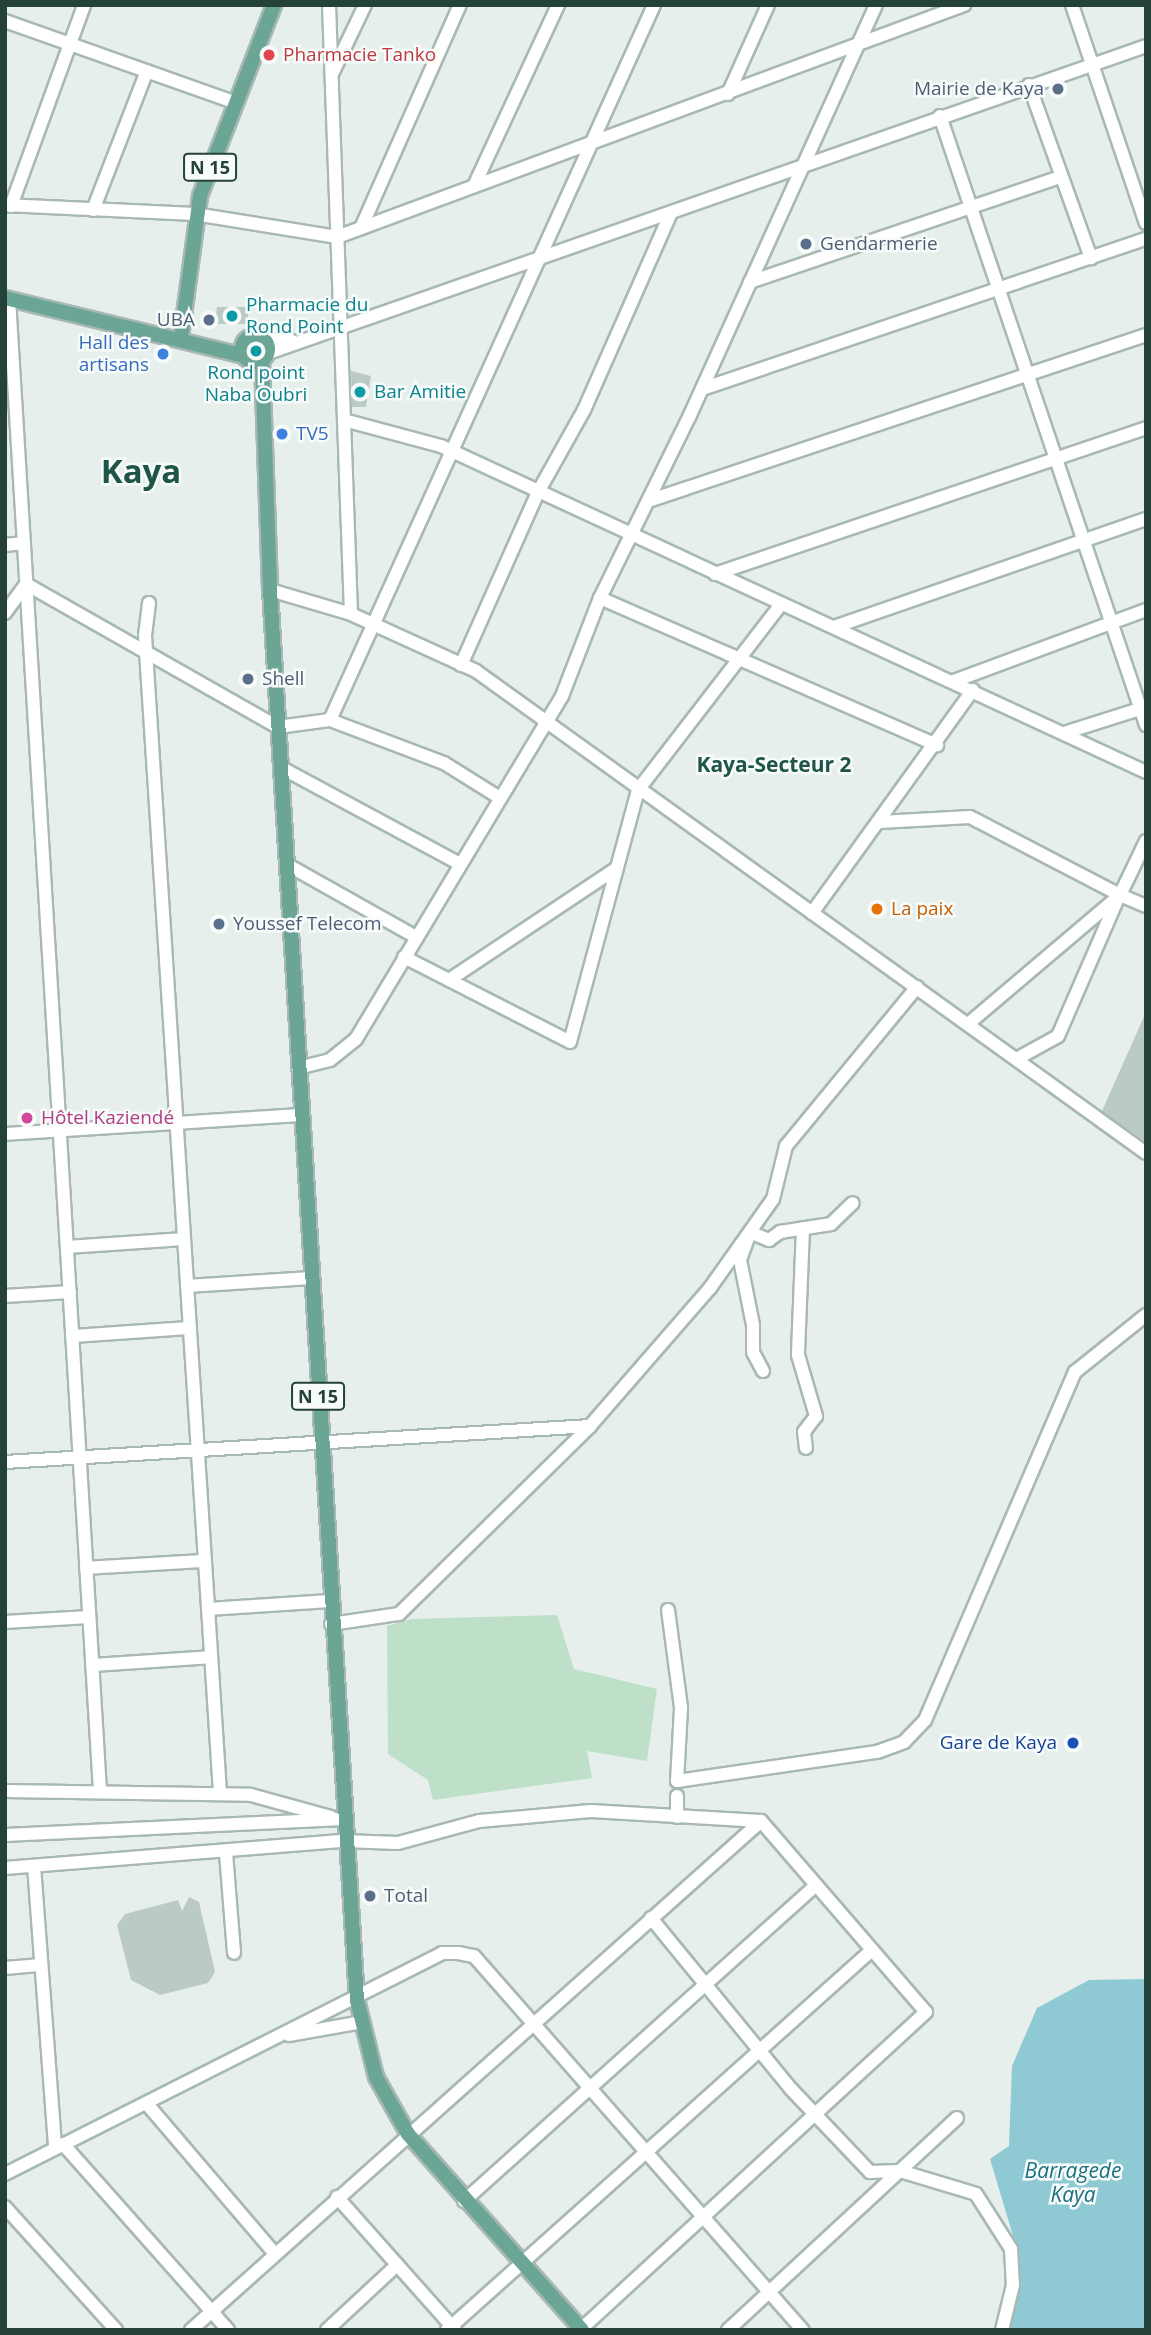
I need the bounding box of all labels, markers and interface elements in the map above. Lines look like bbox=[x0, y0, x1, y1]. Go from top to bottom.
place label: Pharmacie Tanko bbox=[283, 44, 436, 66]
marker: Pharmacie Tanko bbox=[261, 47, 277, 63]
place label: Mairie de Kaya bbox=[914, 78, 1044, 100]
marker: Mairie de Kaya bbox=[1050, 81, 1066, 97]
road number: N 15 bbox=[182, 152, 238, 182]
place label: Gendarmerie bbox=[820, 233, 938, 255]
marker: Gendarmerie bbox=[798, 236, 814, 252]
place label: Pharmacie du Rond Point bbox=[246, 294, 368, 338]
marker: Pharmacie du Rond Point bbox=[224, 308, 240, 324]
place label: UBA bbox=[157, 309, 195, 331]
marker: UBA bbox=[201, 312, 217, 328]
place label: Hall des artisans bbox=[79, 332, 149, 376]
marker: Rond point Naba Oubri bbox=[248, 343, 264, 359]
marker: Hall des artisans bbox=[155, 346, 171, 362]
place label: Rond point Naba Oubri bbox=[205, 362, 307, 406]
place label: Bar Amitie bbox=[374, 381, 466, 403]
marker: Bar Amitie bbox=[352, 384, 368, 400]
place label: TV5 bbox=[296, 423, 329, 445]
marker: TV5 bbox=[274, 426, 290, 442]
district label: Kaya bbox=[101, 451, 181, 491]
place label: Shell bbox=[262, 668, 304, 690]
marker: Shell bbox=[240, 671, 256, 687]
district label: Kaya-Secteur 2 bbox=[696, 751, 852, 777]
place label: La paix bbox=[891, 898, 953, 920]
marker: La paix bbox=[869, 901, 885, 917]
place label: Youssef Telecom bbox=[233, 913, 382, 935]
marker: Youssef Telecom bbox=[211, 916, 227, 932]
place label: Hôtel Kaziendé bbox=[41, 1107, 174, 1129]
marker: Hôtel Kaziendé bbox=[19, 1110, 35, 1126]
road number: N 15 bbox=[290, 1381, 346, 1410]
place label: Gare de Kaya bbox=[940, 1732, 1057, 1754]
marker: Gare de Kaya bbox=[1063, 1733, 1083, 1753]
place label: Total bbox=[384, 1885, 428, 1907]
marker: Total bbox=[362, 1888, 378, 1904]
water label: Barragede Kaya bbox=[1025, 2157, 1121, 2207]

